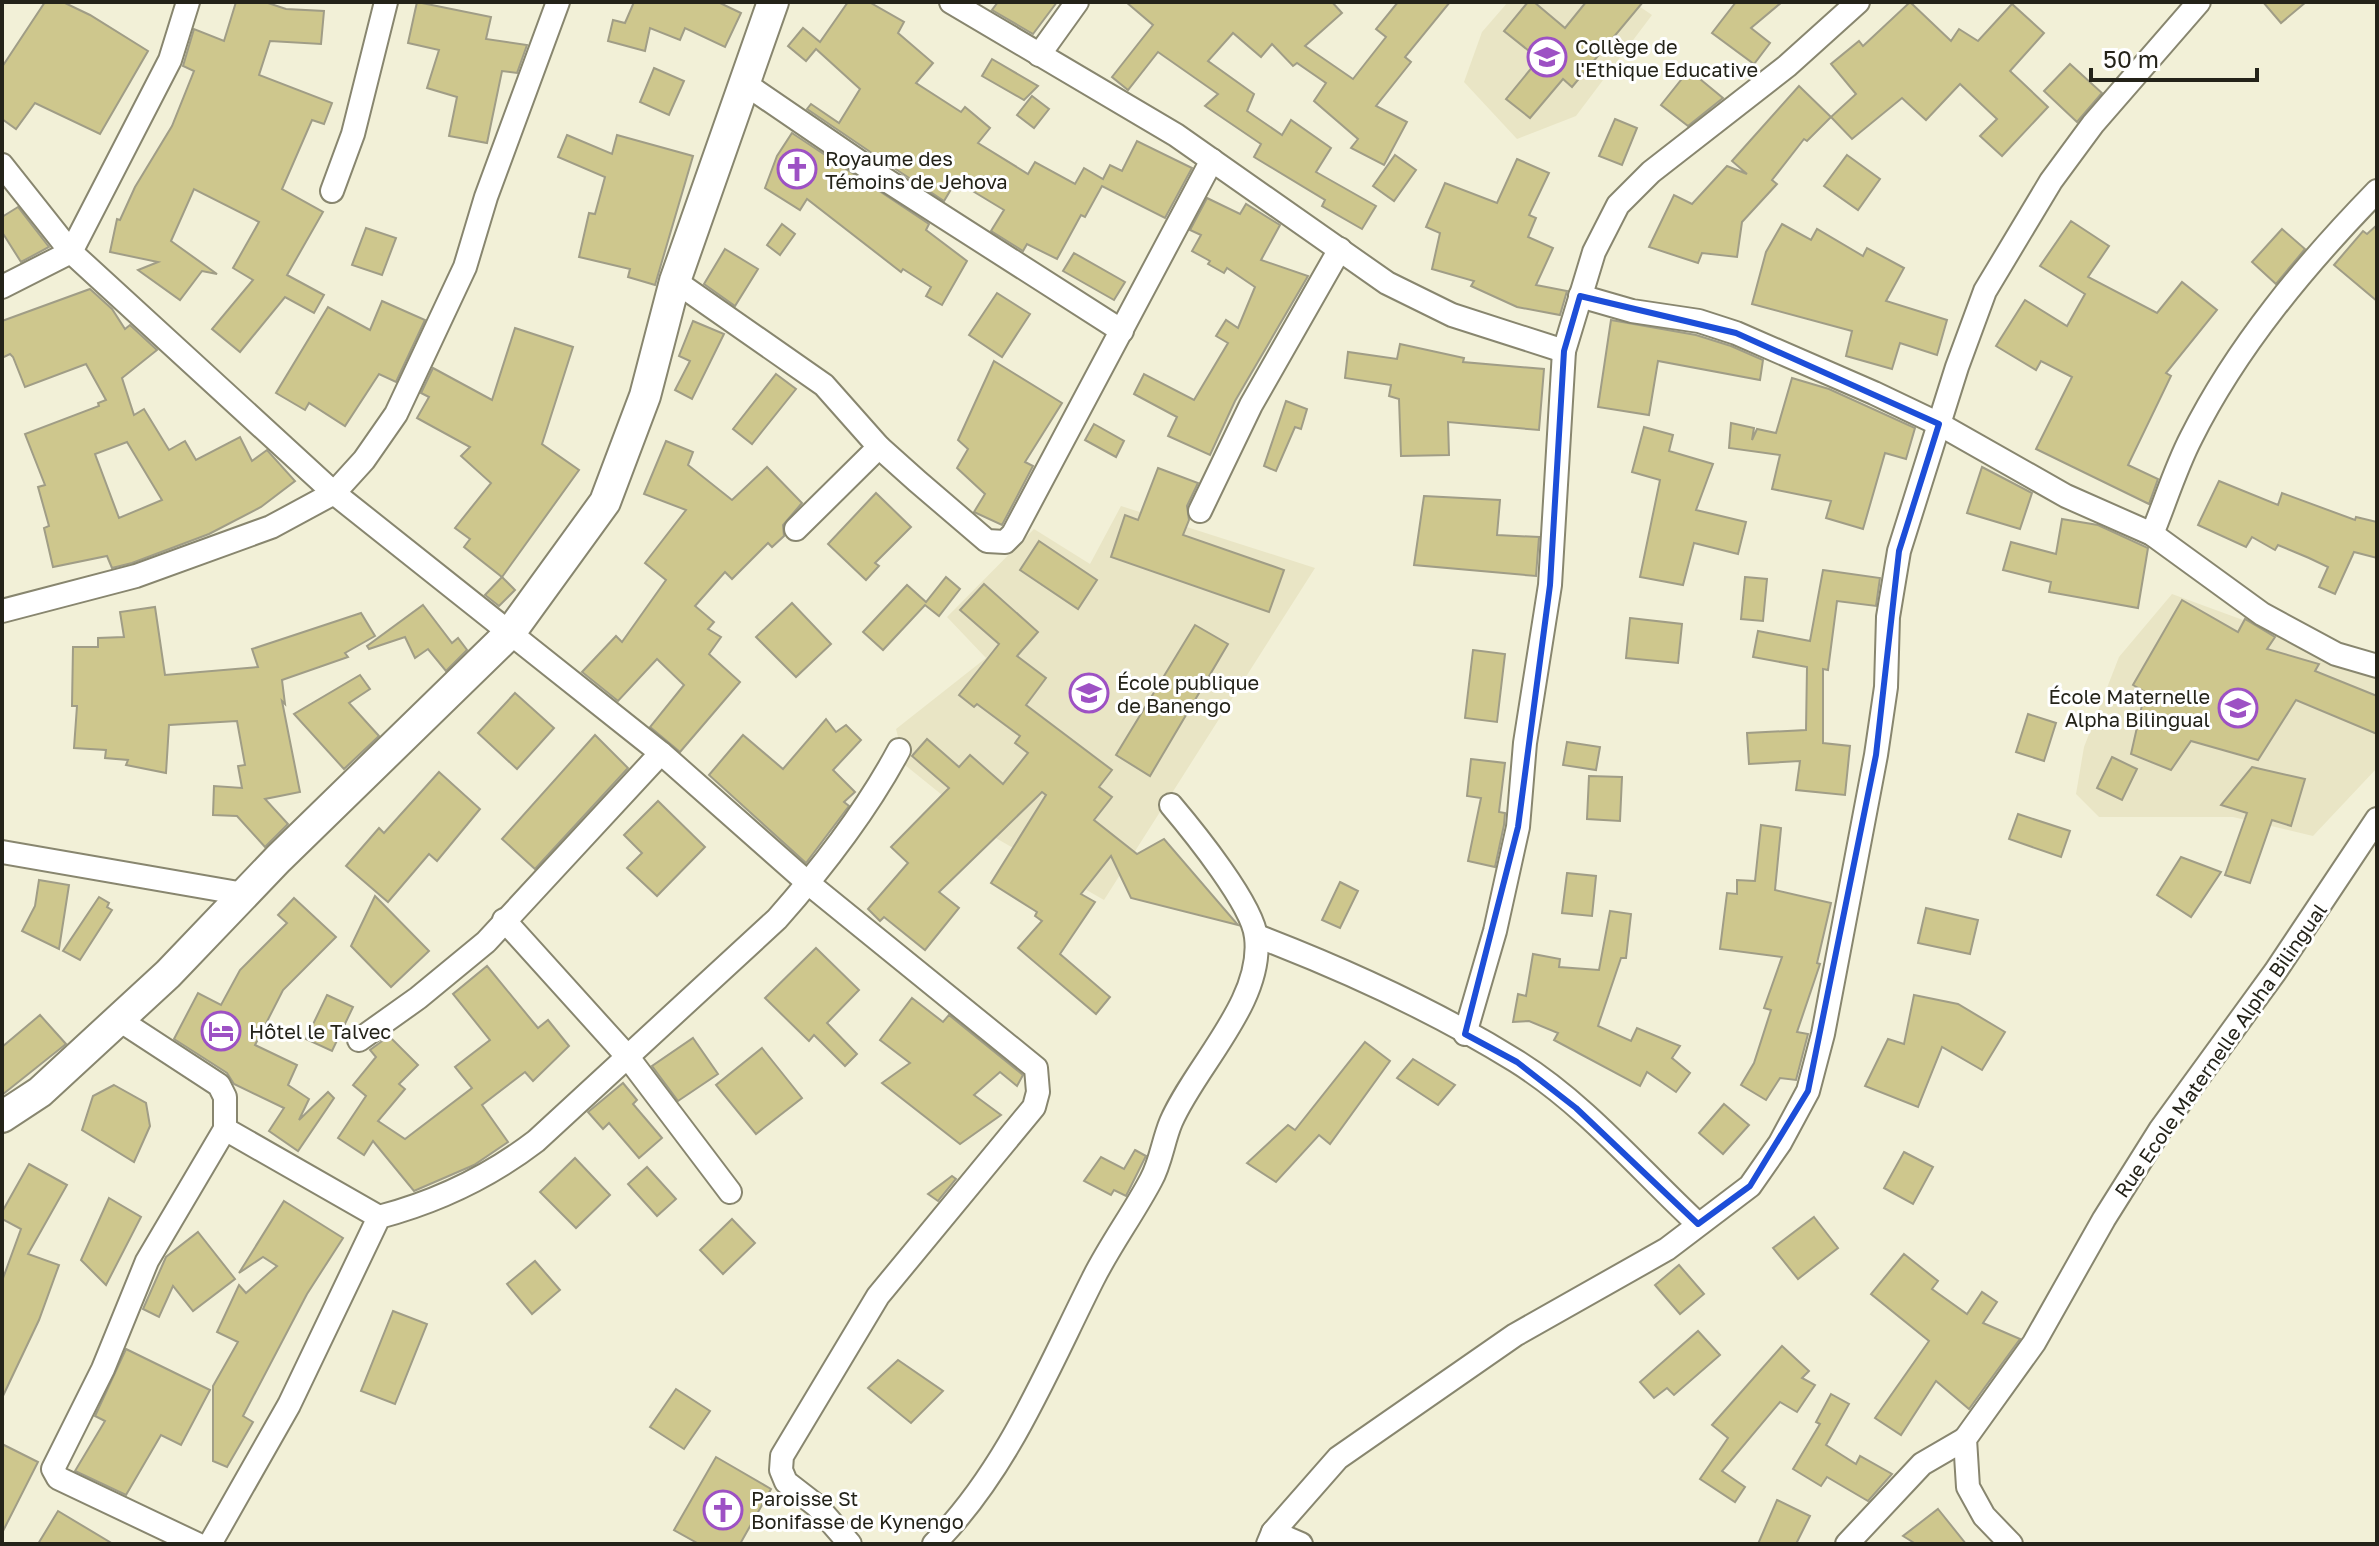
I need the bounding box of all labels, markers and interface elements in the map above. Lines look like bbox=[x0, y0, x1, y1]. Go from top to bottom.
scale bar bbox=[2091, 32, 2257, 82]
place label: Collège de l'Ethique Educative bbox=[1575, 34, 1758, 81]
school or university icon: Collège de l'Ethique Educative bbox=[1526, 36, 1568, 78]
text: 50 m bbox=[2103, 44, 2159, 73]
place label: Royaume des Témoins de Jehova bbox=[825, 146, 1008, 193]
church icon: Royaume des Témoins de Jehova bbox=[776, 148, 818, 190]
place label: École publique de Banengo bbox=[1117, 670, 1259, 717]
school or university icon: École publique de Banengo bbox=[1068, 672, 1110, 714]
place label: École Maternelle Alpha Bilingual bbox=[2049, 684, 2210, 731]
school or university icon: École Maternelle Alpha Bilingual bbox=[2217, 687, 2259, 729]
street label: Rue Ecole Maternelle Alpha Bilingual bbox=[2109, 898, 2331, 1202]
hotel icon: Hôtel le Talvec bbox=[200, 1010, 242, 1052]
place label: Hôtel le Talvec bbox=[249, 1019, 391, 1043]
place label: Paroisse St Bonifasse de Kynengo bbox=[751, 1486, 964, 1533]
church icon: Paroisse St Bonifasse de Kynengo bbox=[702, 1489, 744, 1531]

